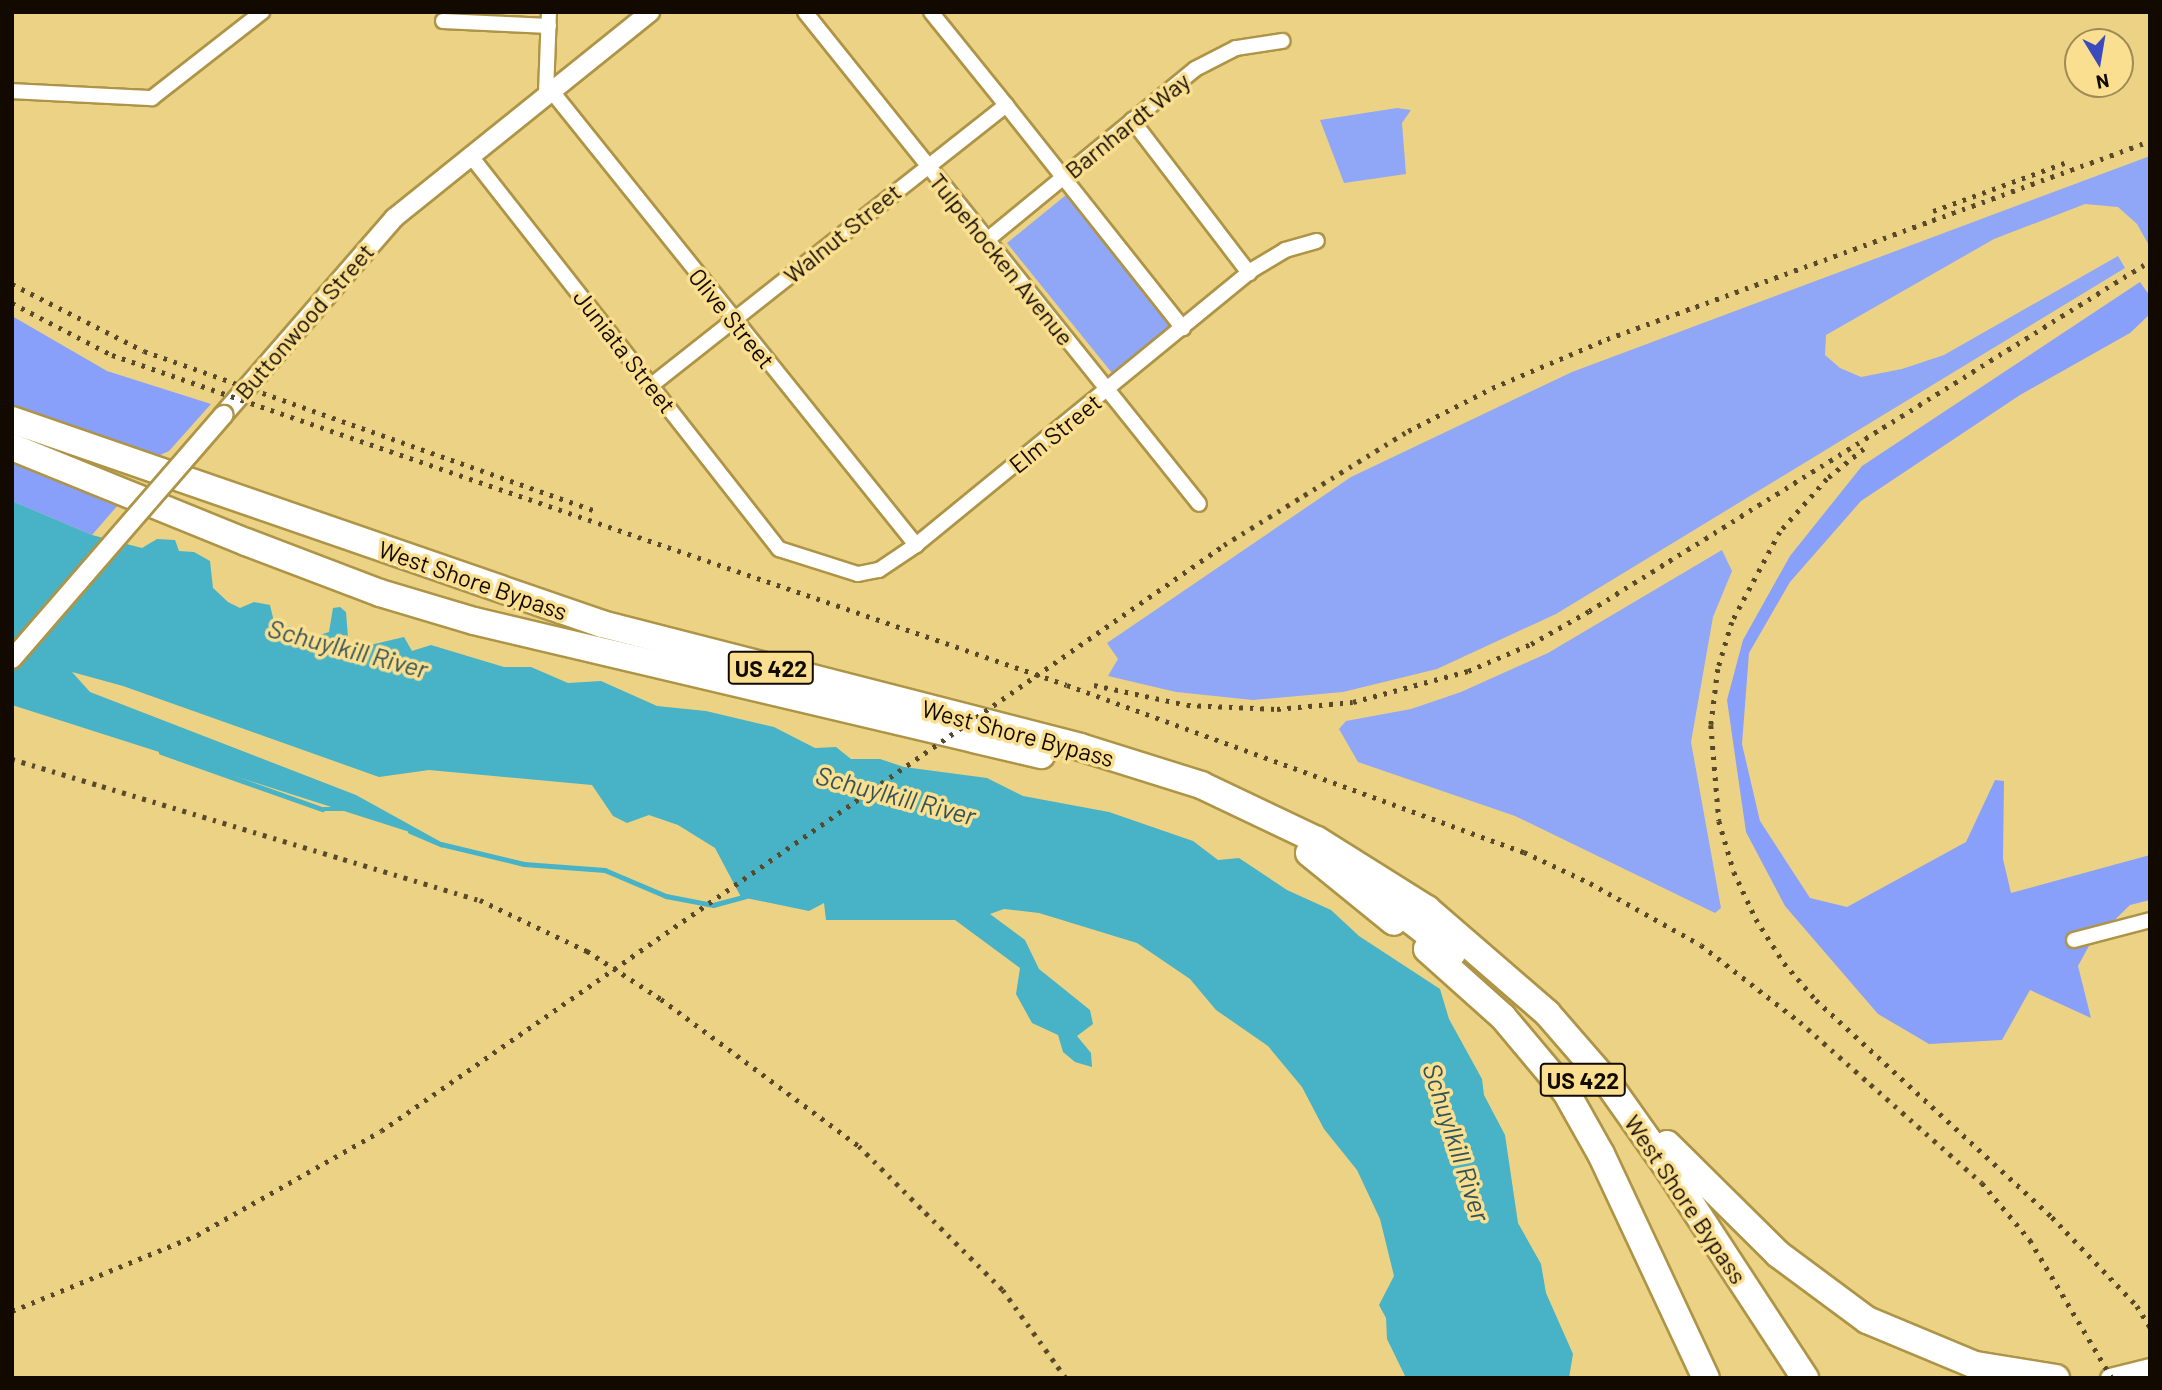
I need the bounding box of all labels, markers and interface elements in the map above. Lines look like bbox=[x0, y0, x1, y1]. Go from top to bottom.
north arrow bbox=[2064, 28, 2134, 98]
street label: Barnhardt Way bbox=[1059, 66, 1195, 184]
text: N bbox=[2094, 70, 2111, 95]
street label: Tulpehocken Avenue bbox=[924, 167, 1080, 351]
street label: Walnut Street bbox=[778, 177, 906, 289]
street label: Buttonwood Street bbox=[229, 237, 379, 405]
street label: Olive Street bbox=[683, 262, 781, 374]
street label: Juniata Street bbox=[568, 283, 682, 419]
street label: Elm Street bbox=[1003, 387, 1107, 479]
street label: West Shore Bypass bbox=[375, 534, 571, 626]
water label: Schuylkill River bbox=[265, 612, 431, 684]
road number: US 422 bbox=[727, 648, 815, 688]
street label: West Shore Bypass bbox=[919, 693, 1117, 773]
water label: Schuylkill River bbox=[813, 759, 979, 831]
water label: Schuylkill River bbox=[1417, 1059, 1497, 1225]
road number: US 422 bbox=[1539, 1060, 1627, 1100]
street label: West Shore Bypass bbox=[1619, 1109, 1753, 1289]

